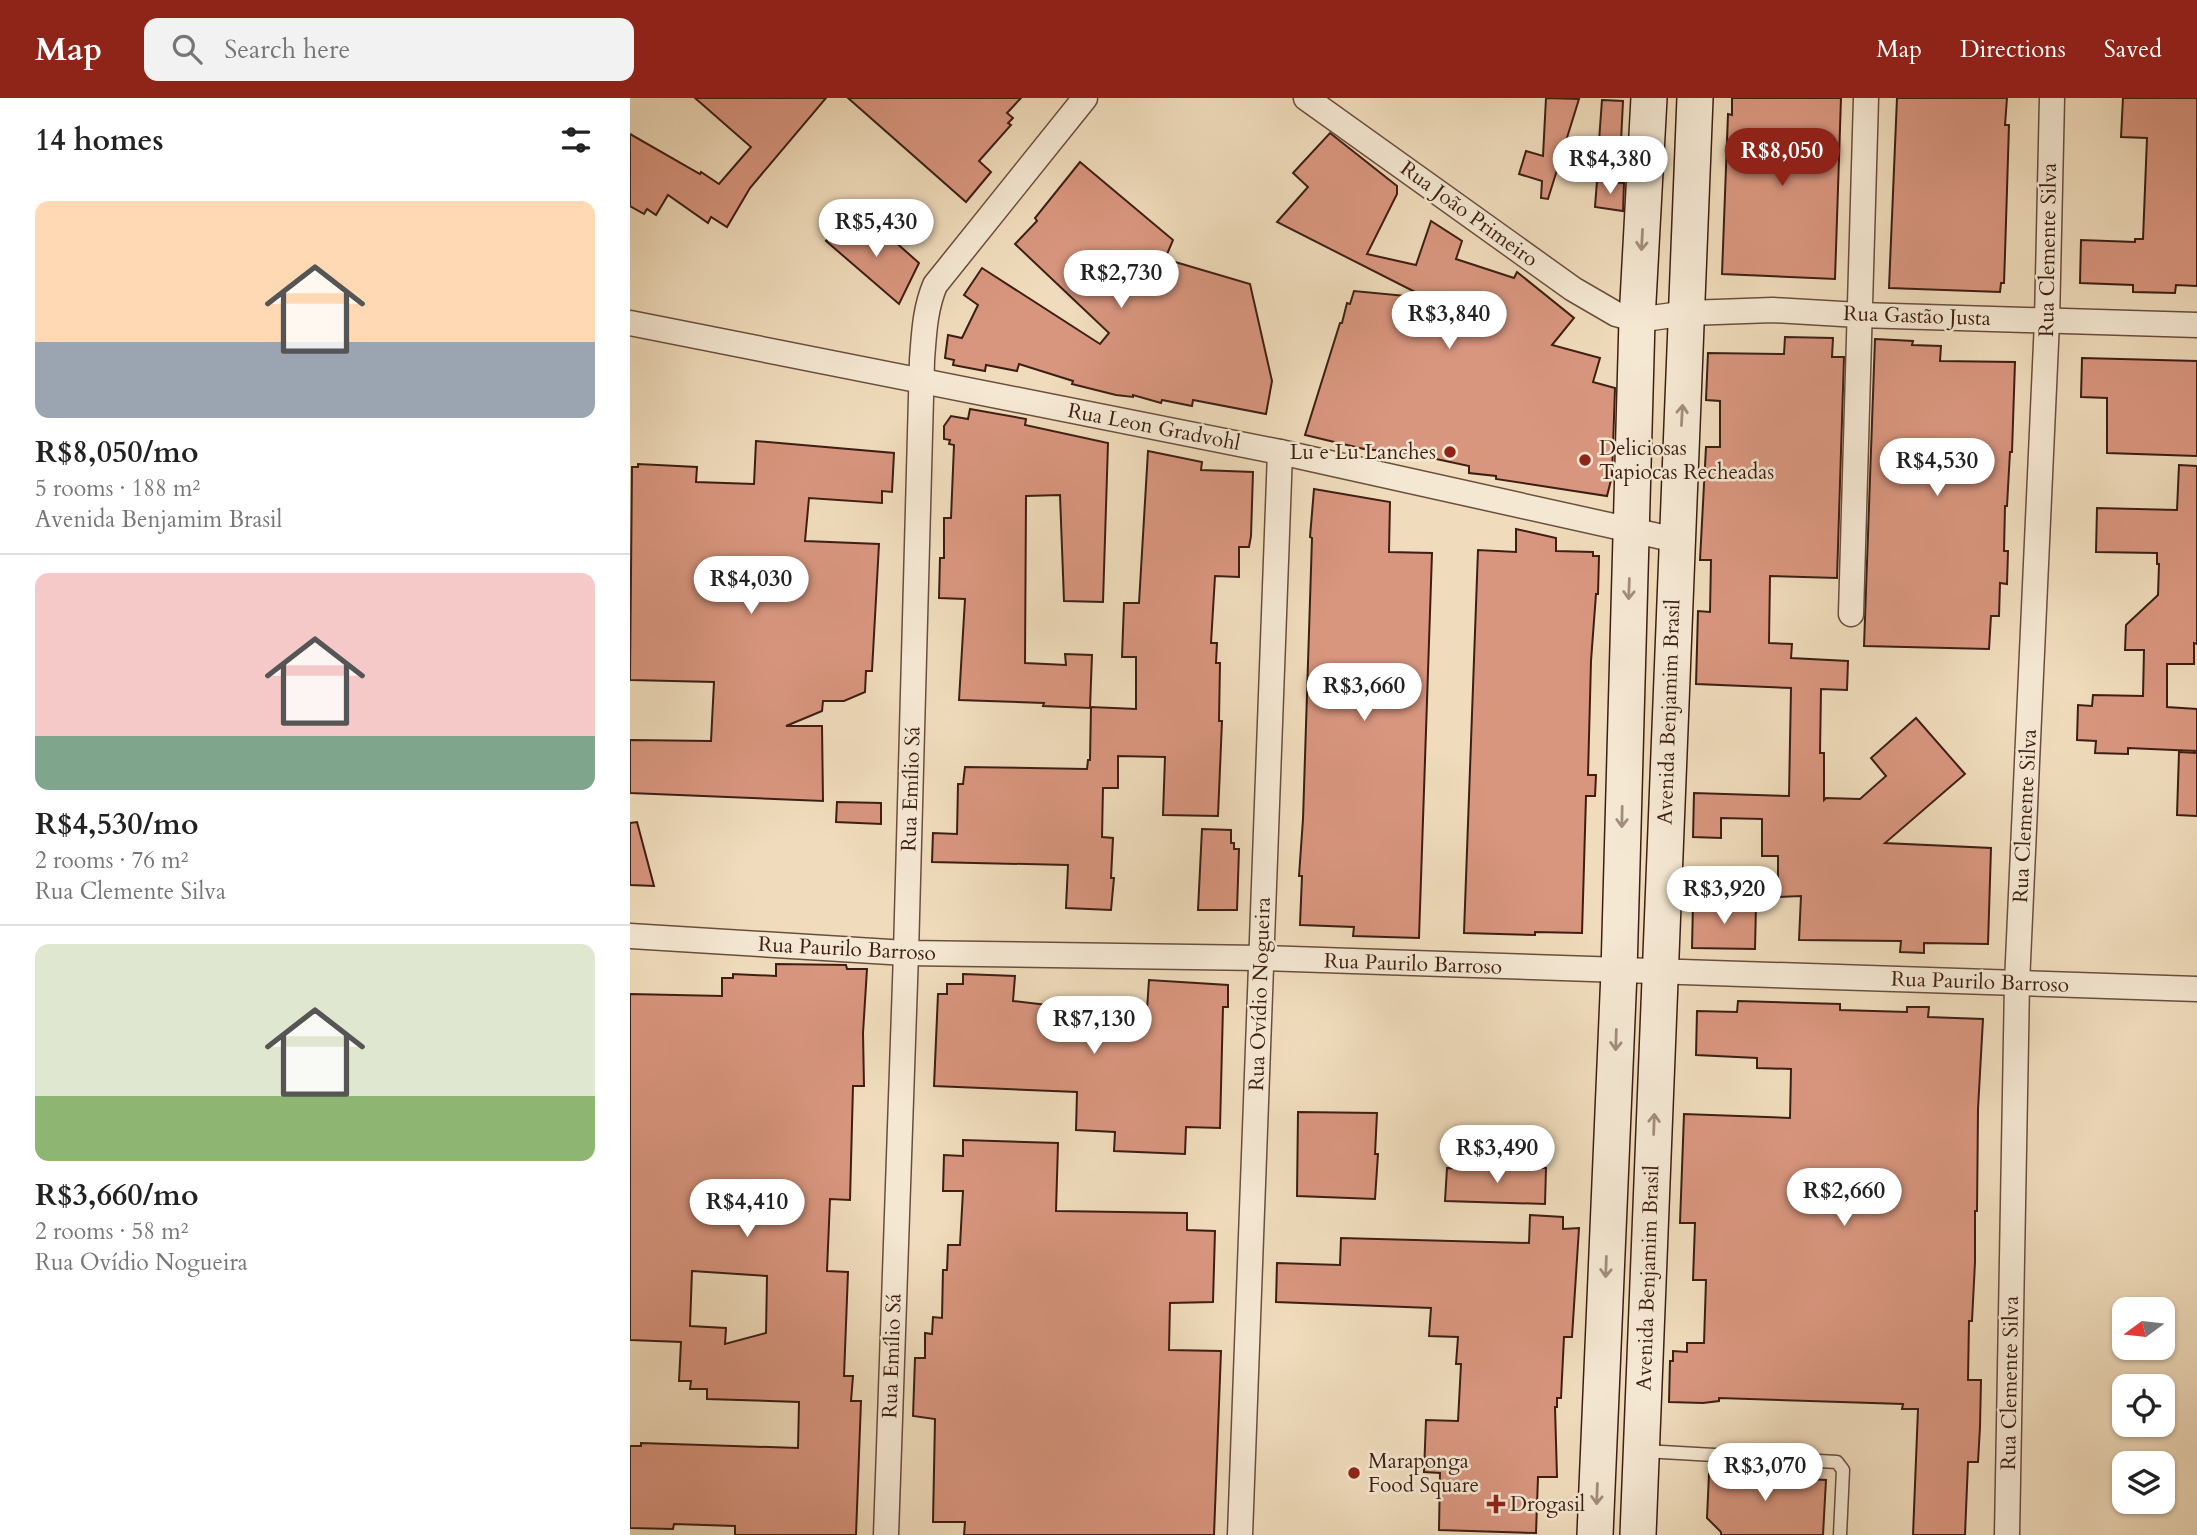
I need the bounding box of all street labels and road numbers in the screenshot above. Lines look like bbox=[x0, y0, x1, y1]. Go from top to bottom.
street label: Rua João Primeiro bbox=[1394, 154, 1544, 274]
street label: Rua Clemente Silva bbox=[2032, 163, 2064, 337]
street label: Rua Gastão Justa bbox=[1843, 299, 1991, 333]
street label: Rua Leon Gradvohl bbox=[1065, 396, 1243, 458]
street label: Avenida Benjamim Brasil bbox=[1651, 599, 1687, 825]
street label: Rua Emílio Sá bbox=[894, 726, 928, 852]
street label: Rua Clemente Silva bbox=[2006, 728, 2044, 904]
street label: Rua Ovídio Nogueira bbox=[1242, 896, 1278, 1092]
street label: Rua Paurilo Barroso bbox=[757, 930, 937, 968]
street label: Rua Paurilo Barroso bbox=[1323, 946, 1503, 982]
street label: Rua Paurilo Barroso bbox=[1890, 964, 2070, 1000]
street label: Avenida Benjamim Brasil bbox=[1630, 1165, 1666, 1391]
street label: Rua Emílio Sá bbox=[875, 1293, 909, 1419]
street label: Rua Clemente Silva bbox=[1994, 1296, 2026, 1470]

